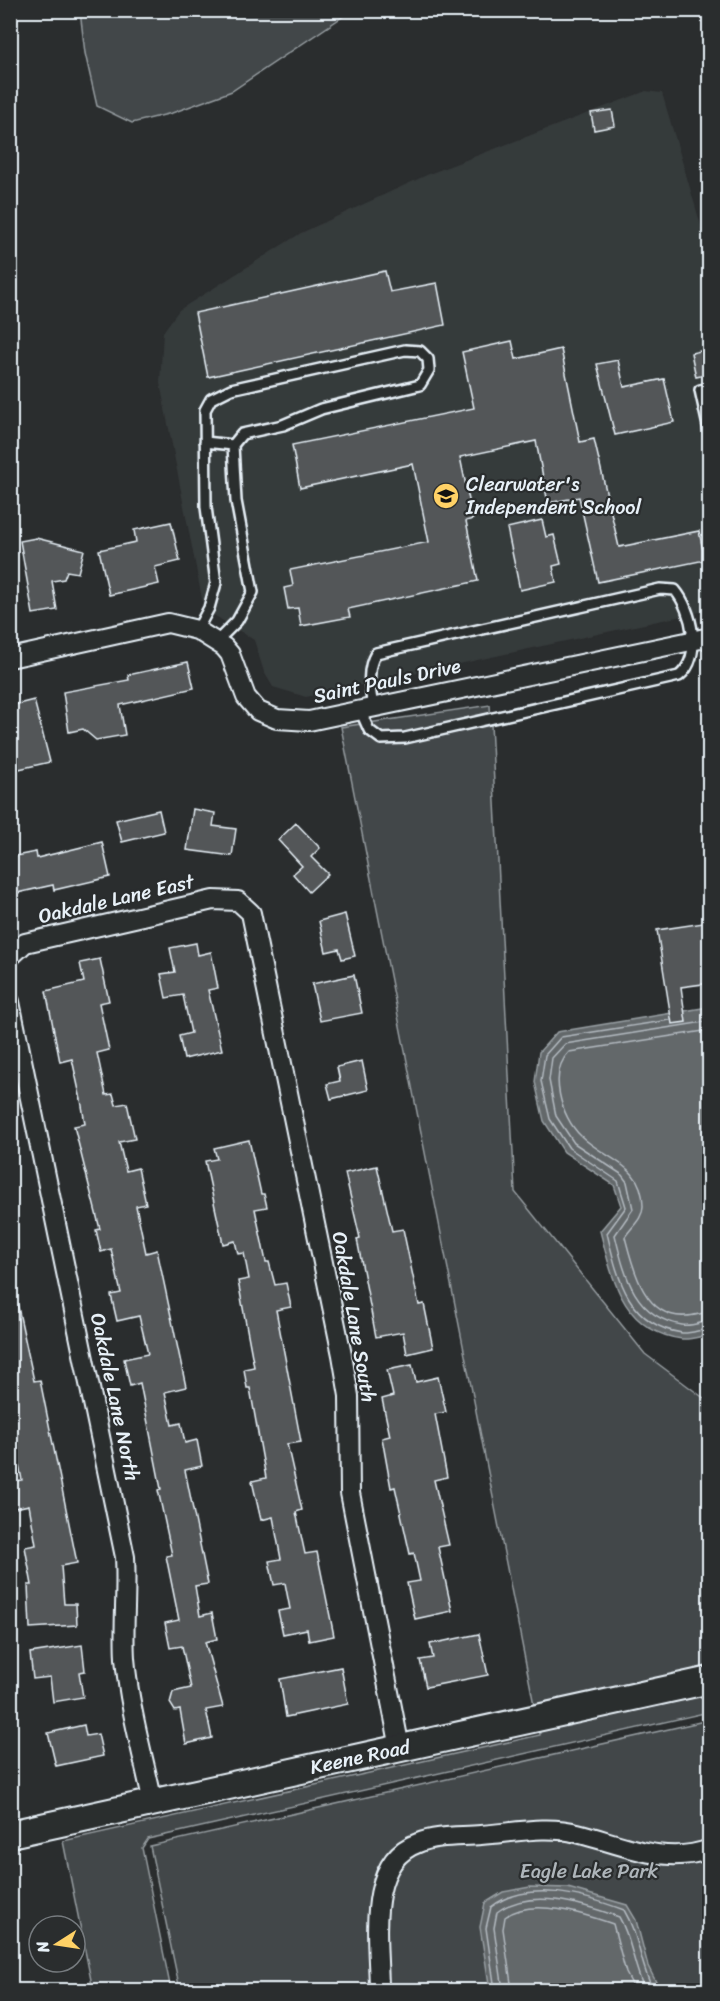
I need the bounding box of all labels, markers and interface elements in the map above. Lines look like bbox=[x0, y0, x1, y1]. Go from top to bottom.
place label: Clearwater's Independent School bbox=[465, 467, 642, 525]
school or university icon: Clearwater's Independent School bbox=[431, 481, 461, 511]
street label: Saint Pauls Drive bbox=[310, 648, 464, 714]
street label: Oakdale Lane East bbox=[35, 864, 198, 934]
street label: Oakdale Lane South bbox=[322, 1229, 386, 1405]
street label: Oakdale Lane North bbox=[80, 1310, 150, 1484]
street label: Keene Road bbox=[307, 1729, 415, 1785]
park label: Eagle Lake Park bbox=[520, 1854, 659, 1889]
north arrow bbox=[27, 1914, 87, 1974]
text: N bbox=[27, 1938, 58, 1956]

